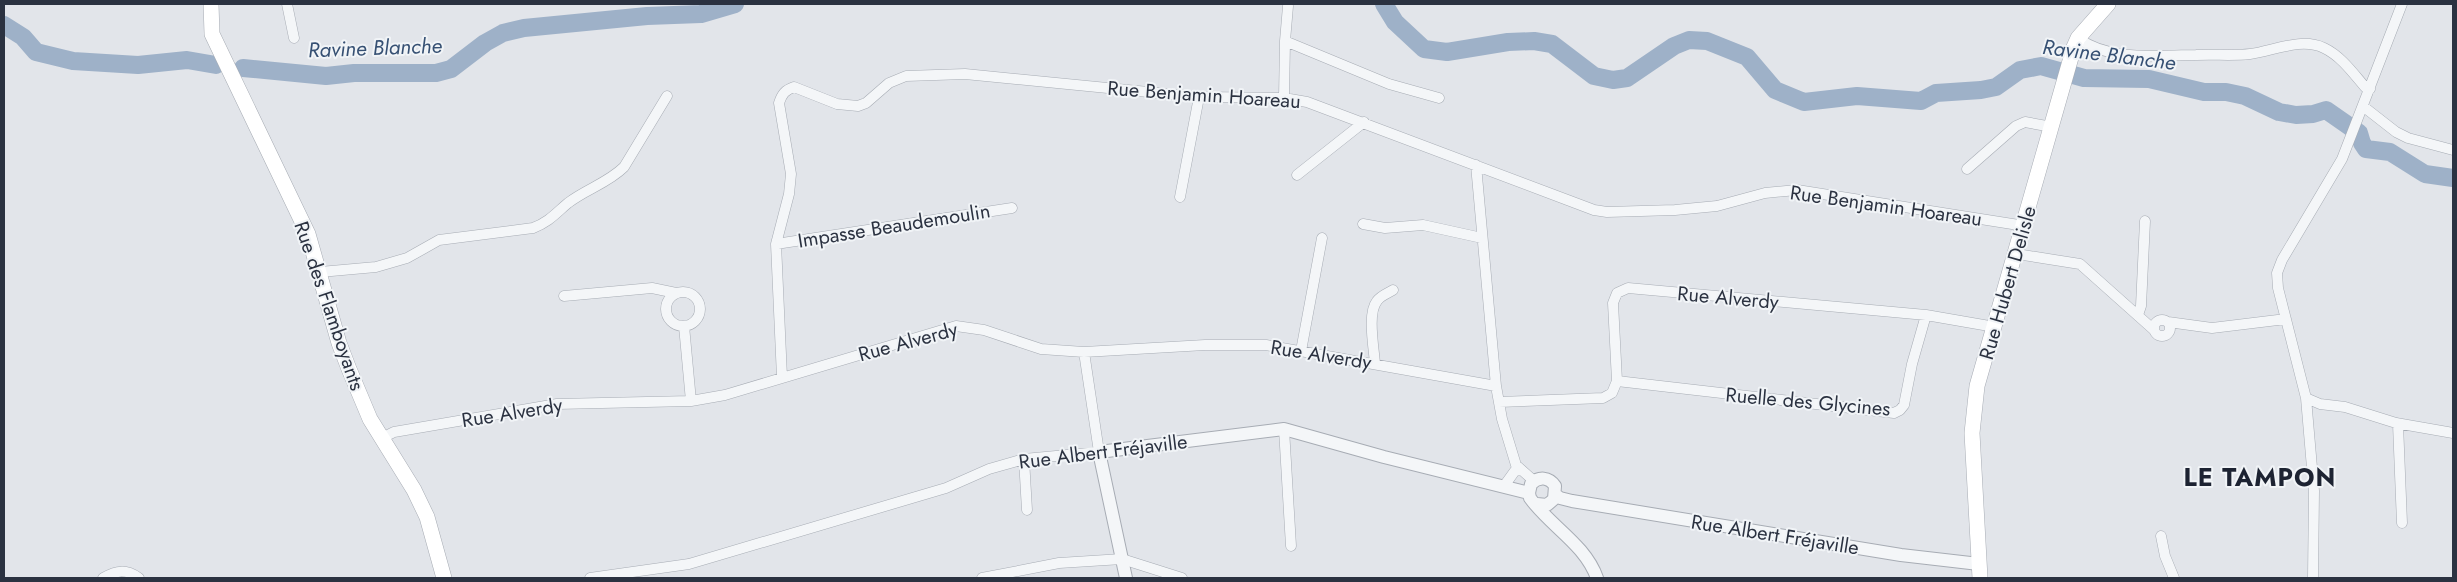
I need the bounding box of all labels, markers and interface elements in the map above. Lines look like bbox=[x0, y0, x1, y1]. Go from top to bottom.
water label: Ravine Blanche bbox=[308, 31, 443, 65]
water label: Ravine Blanche bbox=[2041, 32, 2178, 78]
street label: Rue Benjamin Hoareau bbox=[1106, 74, 1302, 116]
street label: Rue Benjamin Hoareau bbox=[1788, 178, 1984, 234]
street label: Impasse Beaudemoulin bbox=[796, 196, 992, 256]
street label: Rue Hubert Delisle bbox=[1972, 203, 2044, 363]
street label: Rue des Flamboyants bbox=[286, 217, 372, 395]
street label: Rue Alverdy bbox=[1676, 279, 1780, 317]
street label: Rue Alverdy bbox=[855, 315, 961, 369]
street label: Rue Alverdy bbox=[1269, 333, 1374, 377]
street label: Ruelle des Glycines bbox=[1724, 380, 1892, 424]
street label: Rue Alverdy bbox=[460, 391, 565, 435]
street label: Rue Albert Fréjaville bbox=[1017, 427, 1189, 477]
district label: LE TAMPON bbox=[2184, 459, 2336, 495]
street label: Rue Albert Fréjaville bbox=[1689, 507, 1861, 563]

